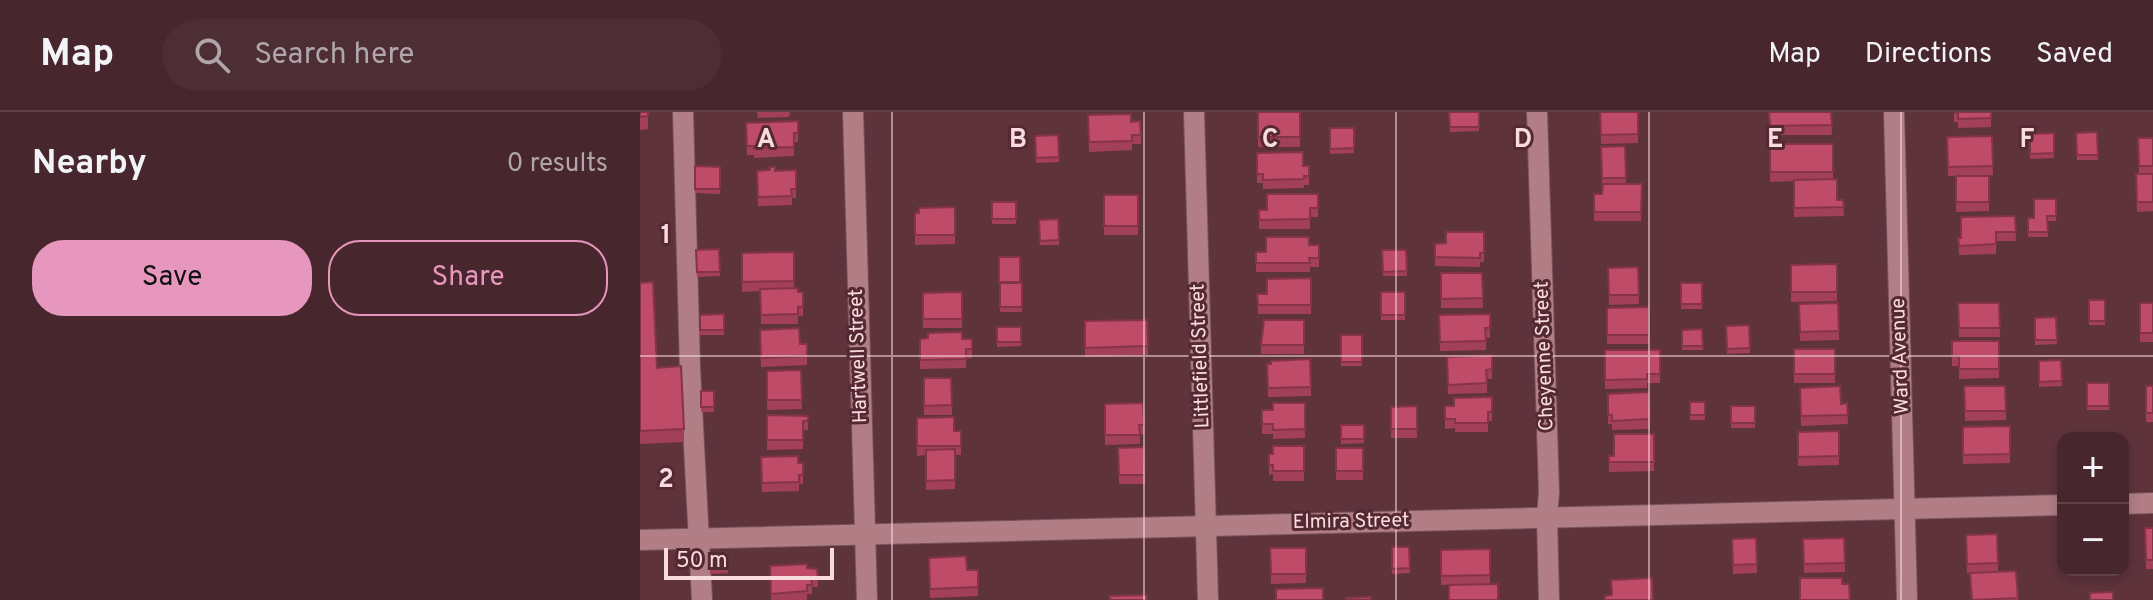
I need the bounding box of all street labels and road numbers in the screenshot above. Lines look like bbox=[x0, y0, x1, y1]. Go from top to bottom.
street label: Cheyenne Street bbox=[1529, 281, 1561, 431]
street label: Littlefield Street bbox=[1185, 283, 1217, 429]
street label: Hartwell Street bbox=[844, 288, 874, 424]
street label: Ward Avenue bbox=[1886, 297, 1916, 415]
street label: Elmira Street bbox=[1292, 508, 1410, 536]

